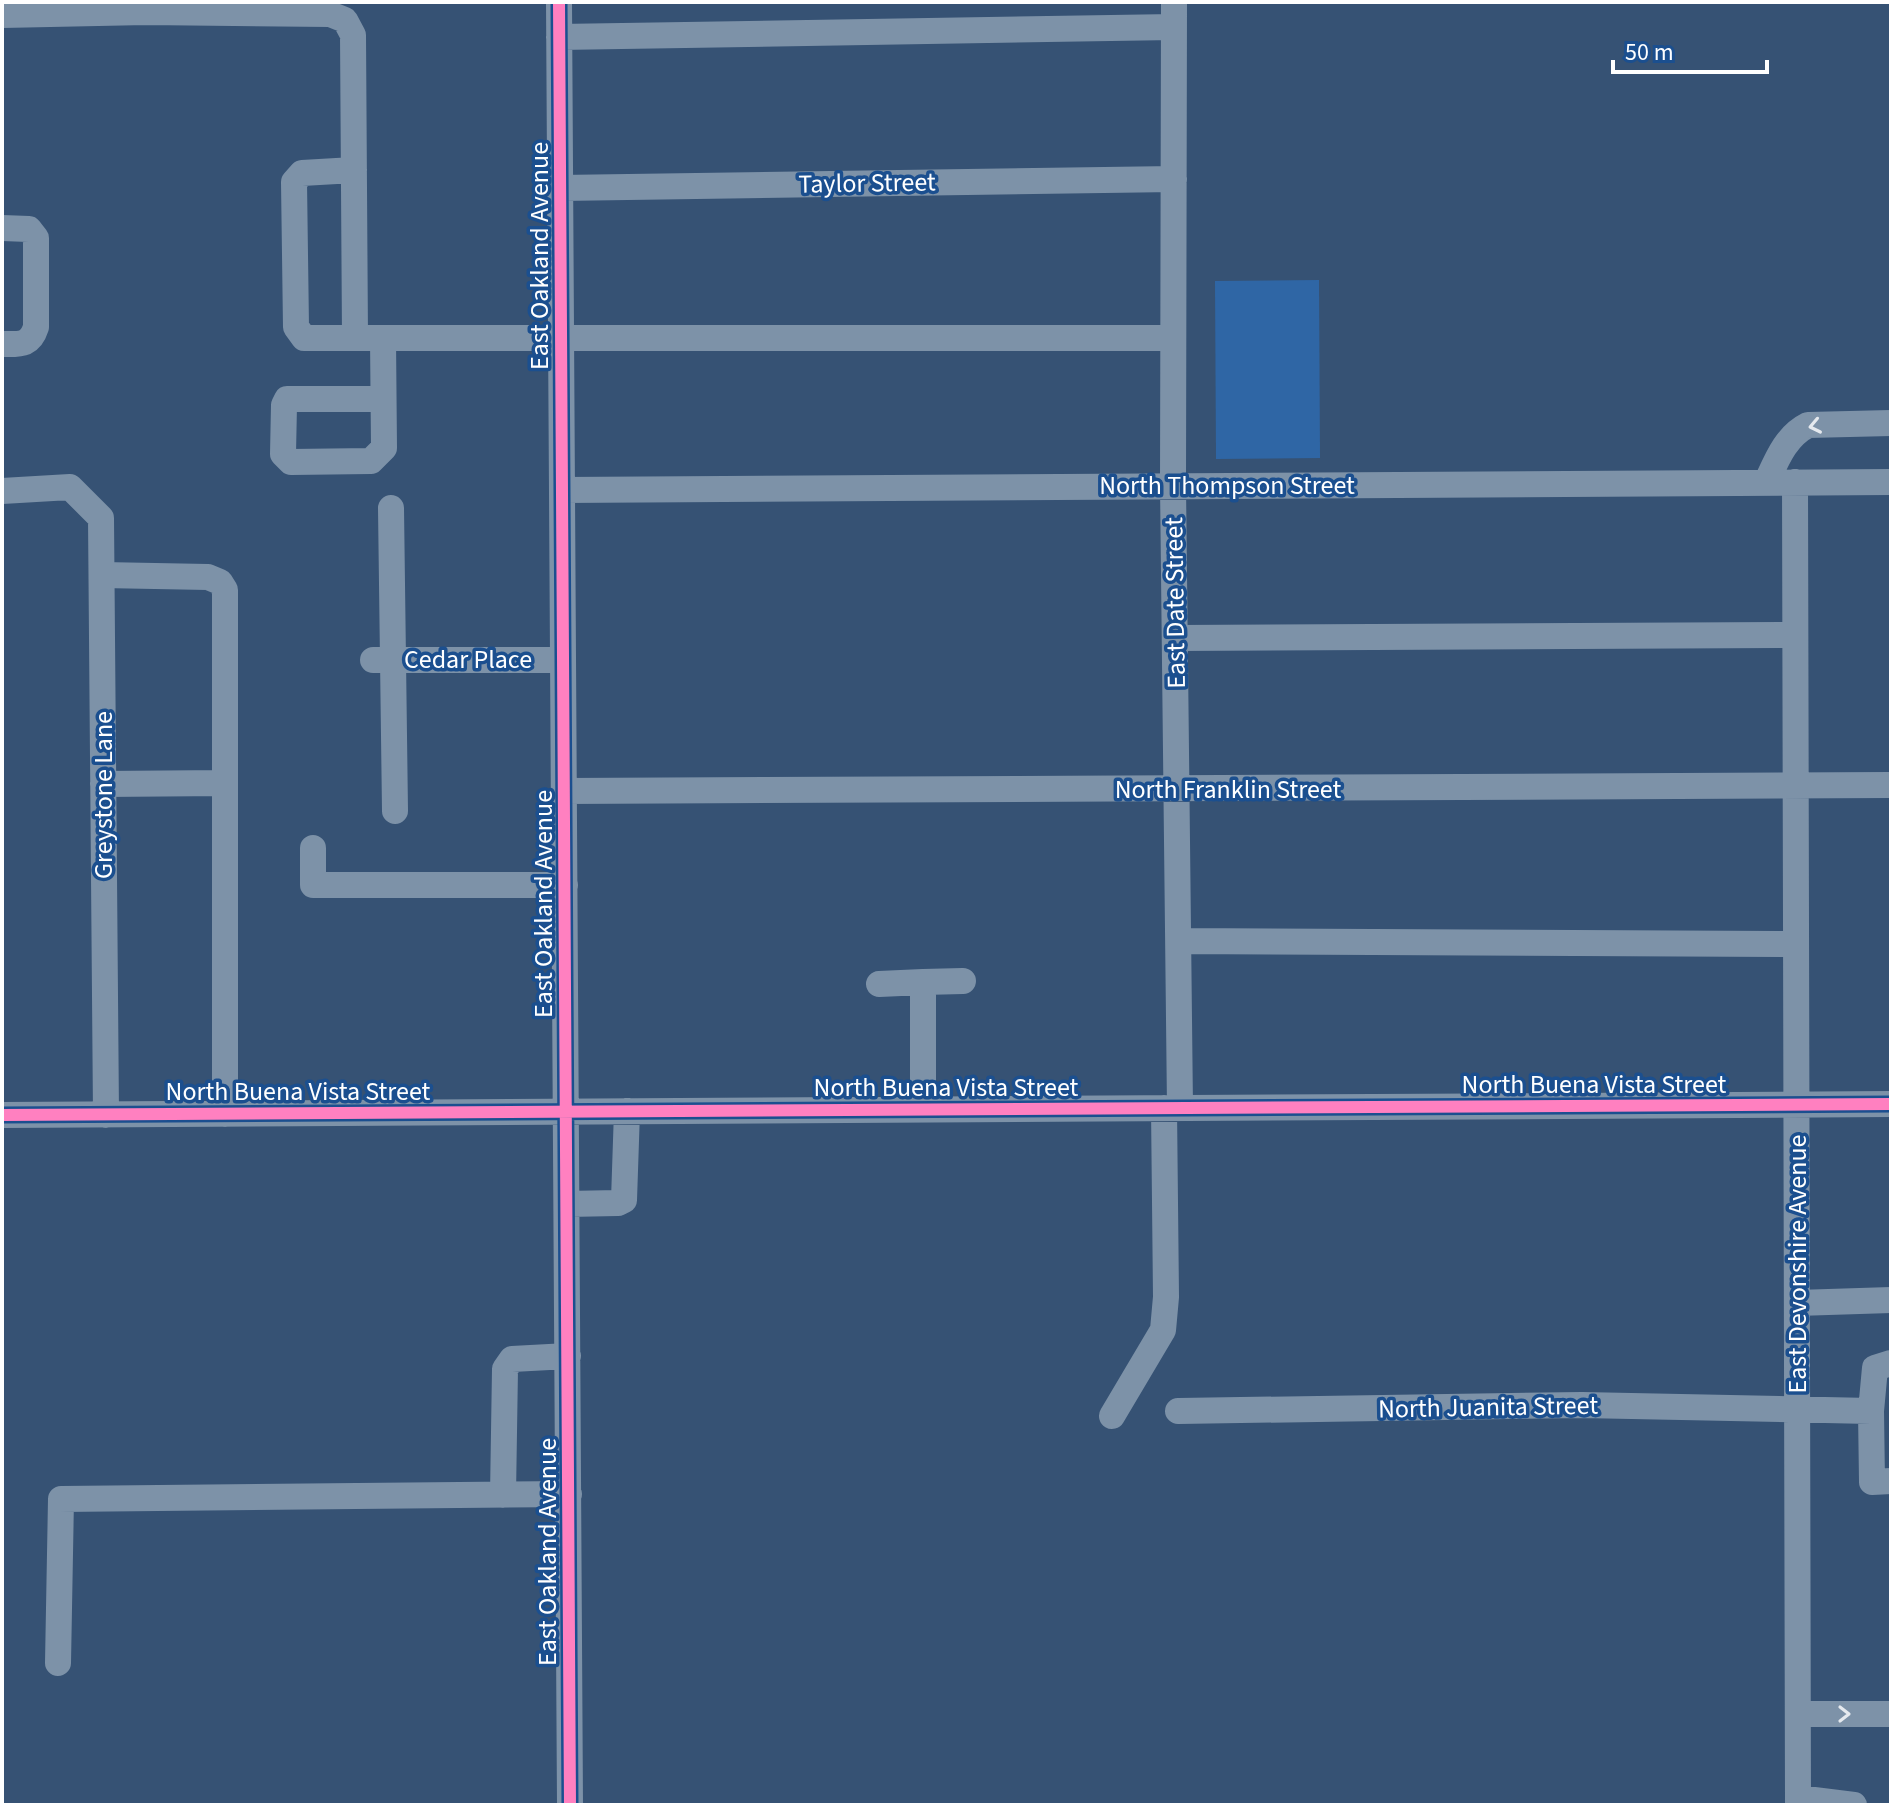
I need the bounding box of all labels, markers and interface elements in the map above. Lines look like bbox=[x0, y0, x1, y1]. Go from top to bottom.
scale bar bbox=[1613, 24, 1767, 74]
text: 50 m bbox=[1625, 35, 1674, 70]
street label: East Oakland Avenue bbox=[521, 142, 558, 370]
street label: Taylor Street bbox=[798, 163, 936, 203]
one-way arrow bbox=[1808, 417, 1822, 434]
street label: North Thompson Street bbox=[1099, 467, 1355, 504]
street label: East Date Street bbox=[1155, 517, 1195, 689]
street label: Cedar Place bbox=[404, 641, 532, 678]
street label: Greystone Lane bbox=[85, 711, 122, 879]
street label: North Franklin Street bbox=[1115, 771, 1341, 808]
street label: East Oakland Avenue bbox=[525, 790, 562, 1018]
street label: North Buena Vista Street bbox=[1462, 1066, 1727, 1103]
street label: North Buena Vista Street bbox=[814, 1069, 1079, 1106]
street label: North Buena Vista Street bbox=[166, 1073, 431, 1110]
street label: East Devonshire Avenue bbox=[1779, 1135, 1816, 1393]
street label: North Juanita Street bbox=[1378, 1387, 1599, 1427]
street label: East Oakland Avenue bbox=[529, 1438, 566, 1666]
one-way arrow bbox=[1838, 1705, 1851, 1723]

